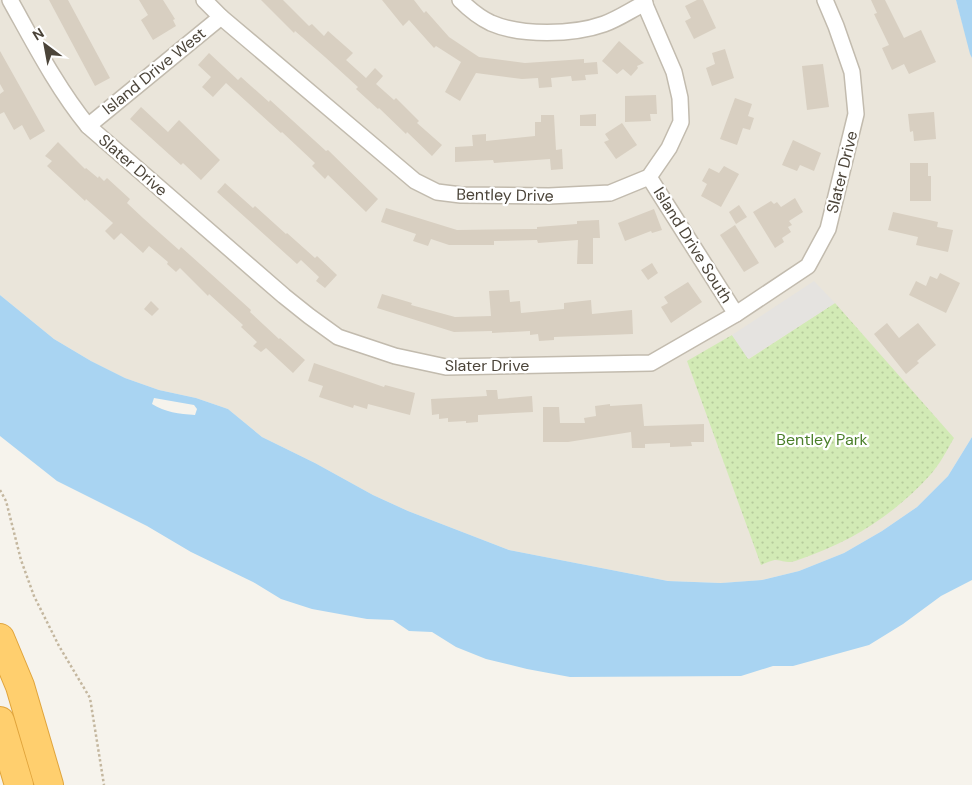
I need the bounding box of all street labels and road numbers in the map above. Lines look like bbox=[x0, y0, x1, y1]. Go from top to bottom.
street label: Island Drive West bbox=[98, 23, 210, 119]
street label: Slater Drive bbox=[822, 128, 862, 216]
street label: Slater Drive bbox=[94, 129, 172, 201]
street label: Island Drive South bbox=[649, 183, 737, 307]
street label: Bentley Drive bbox=[456, 184, 554, 206]
street label: Slater Drive bbox=[445, 355, 529, 376]

